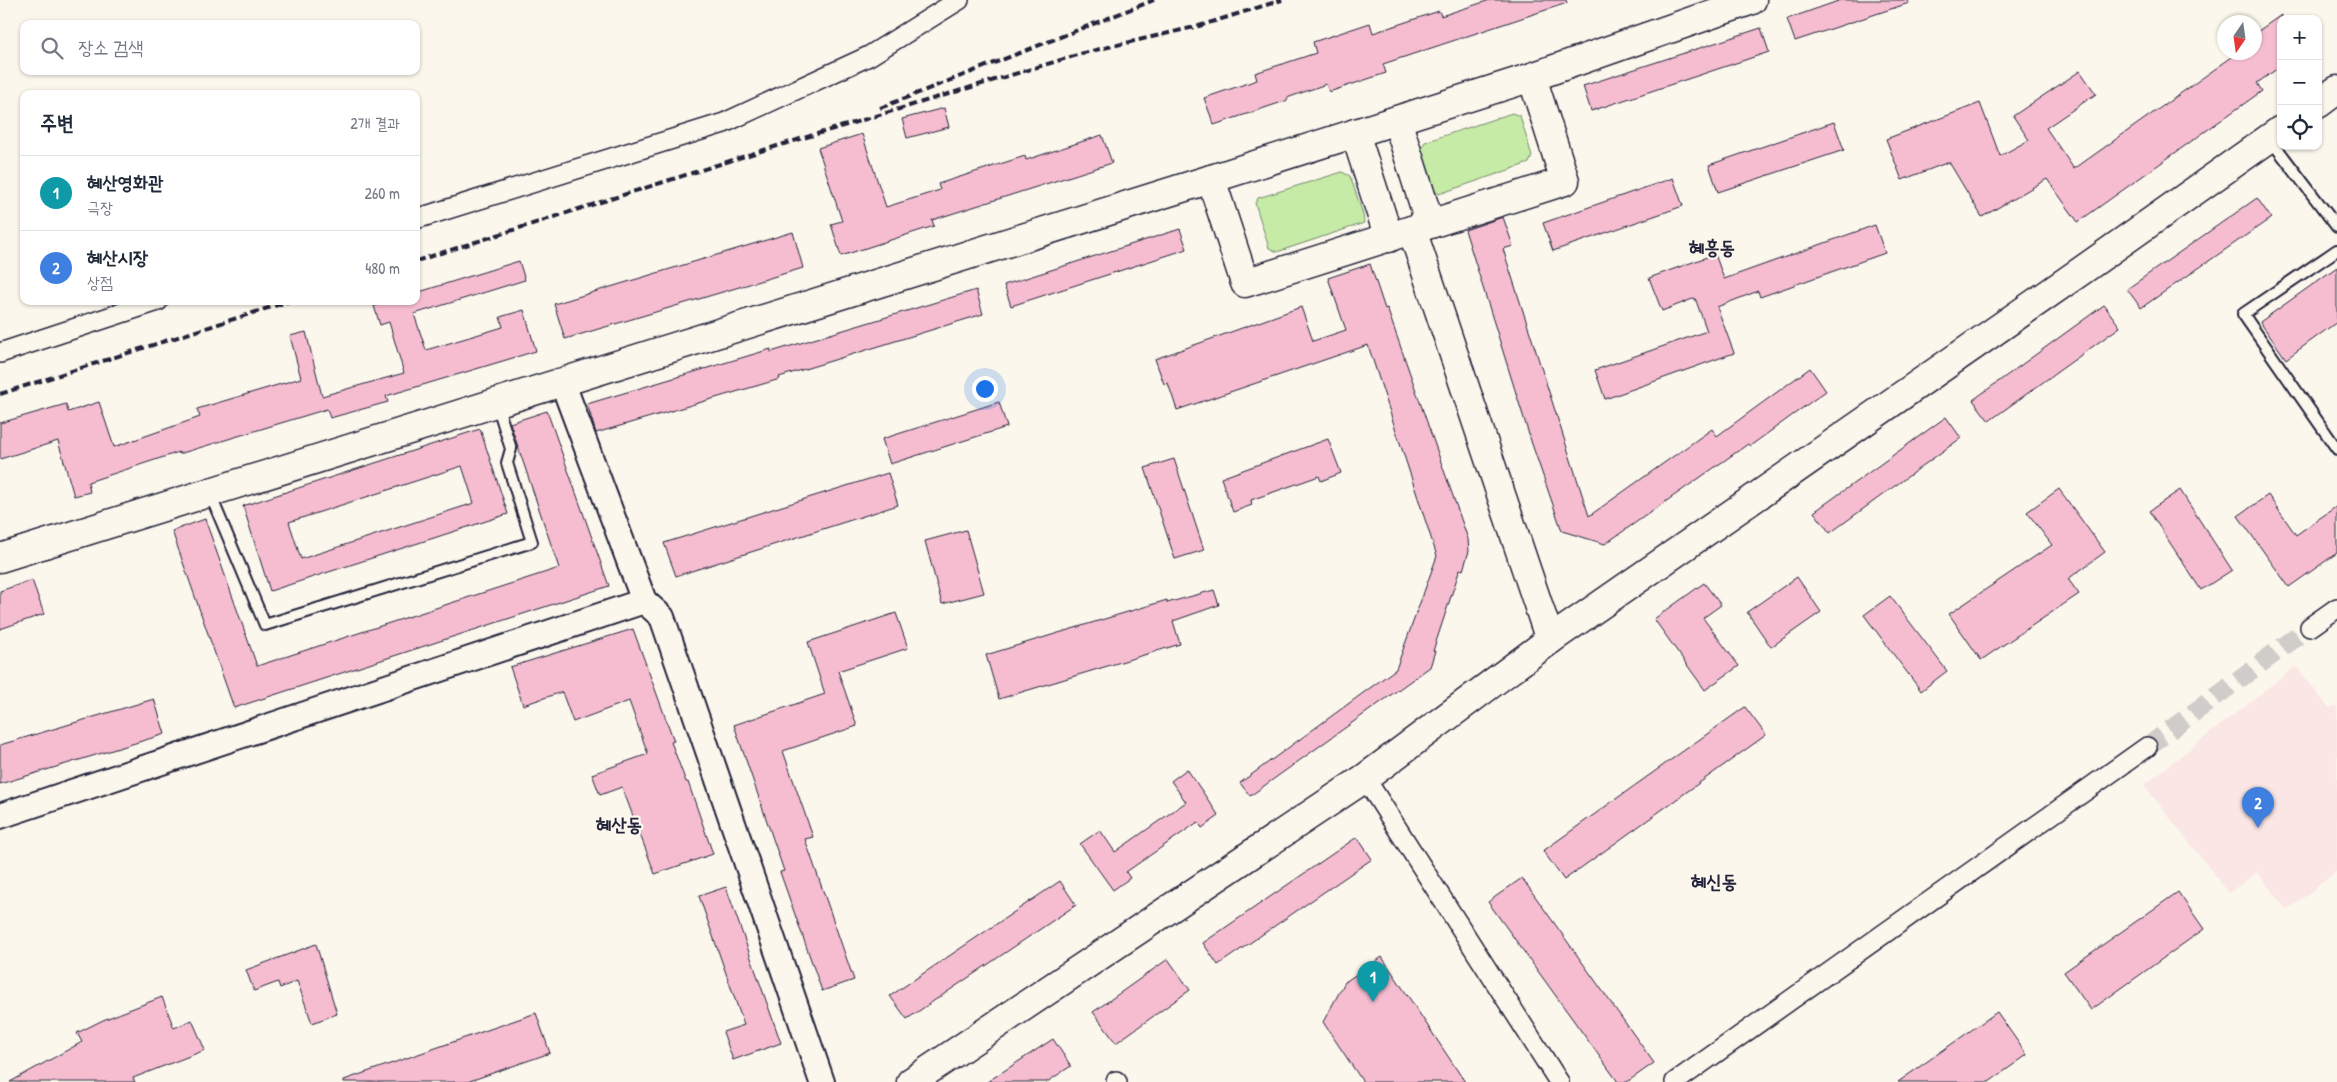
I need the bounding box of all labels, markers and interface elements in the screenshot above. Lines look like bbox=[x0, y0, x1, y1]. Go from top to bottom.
north arrow bbox=[2217, 15, 2262, 60]
map controls bbox=[2277, 15, 2322, 150]
button: + bbox=[2277, 15, 2322, 60]
search box bbox=[20, 20, 420, 75]
icon: search bbox=[38, 34, 66, 62]
text: 장소 검색 bbox=[78, 34, 144, 60]
button: − bbox=[2277, 60, 2322, 105]
button: locate bbox=[2277, 105, 2322, 150]
text: 주변 bbox=[40, 108, 74, 137]
text: 2개 결과 bbox=[350, 112, 400, 134]
text: 혜산영화관 bbox=[87, 169, 163, 195]
text: 1 bbox=[53, 182, 59, 204]
text: 260 m bbox=[364, 182, 400, 204]
text: 극장 bbox=[87, 196, 113, 218]
district label: 혜흥동 bbox=[1688, 234, 1735, 260]
text: 혜산시장 bbox=[87, 244, 148, 270]
text: 2 bbox=[52, 257, 60, 279]
text: 480 m bbox=[365, 257, 400, 279]
text: 상점 bbox=[87, 271, 113, 293]
your location bbox=[972, 376, 998, 402]
pin: 2 bbox=[2242, 787, 2274, 828]
district label: 혜산동 bbox=[595, 811, 642, 837]
district label: 혜신동 bbox=[1690, 868, 1737, 894]
pin: 1 bbox=[1357, 961, 1389, 1002]

